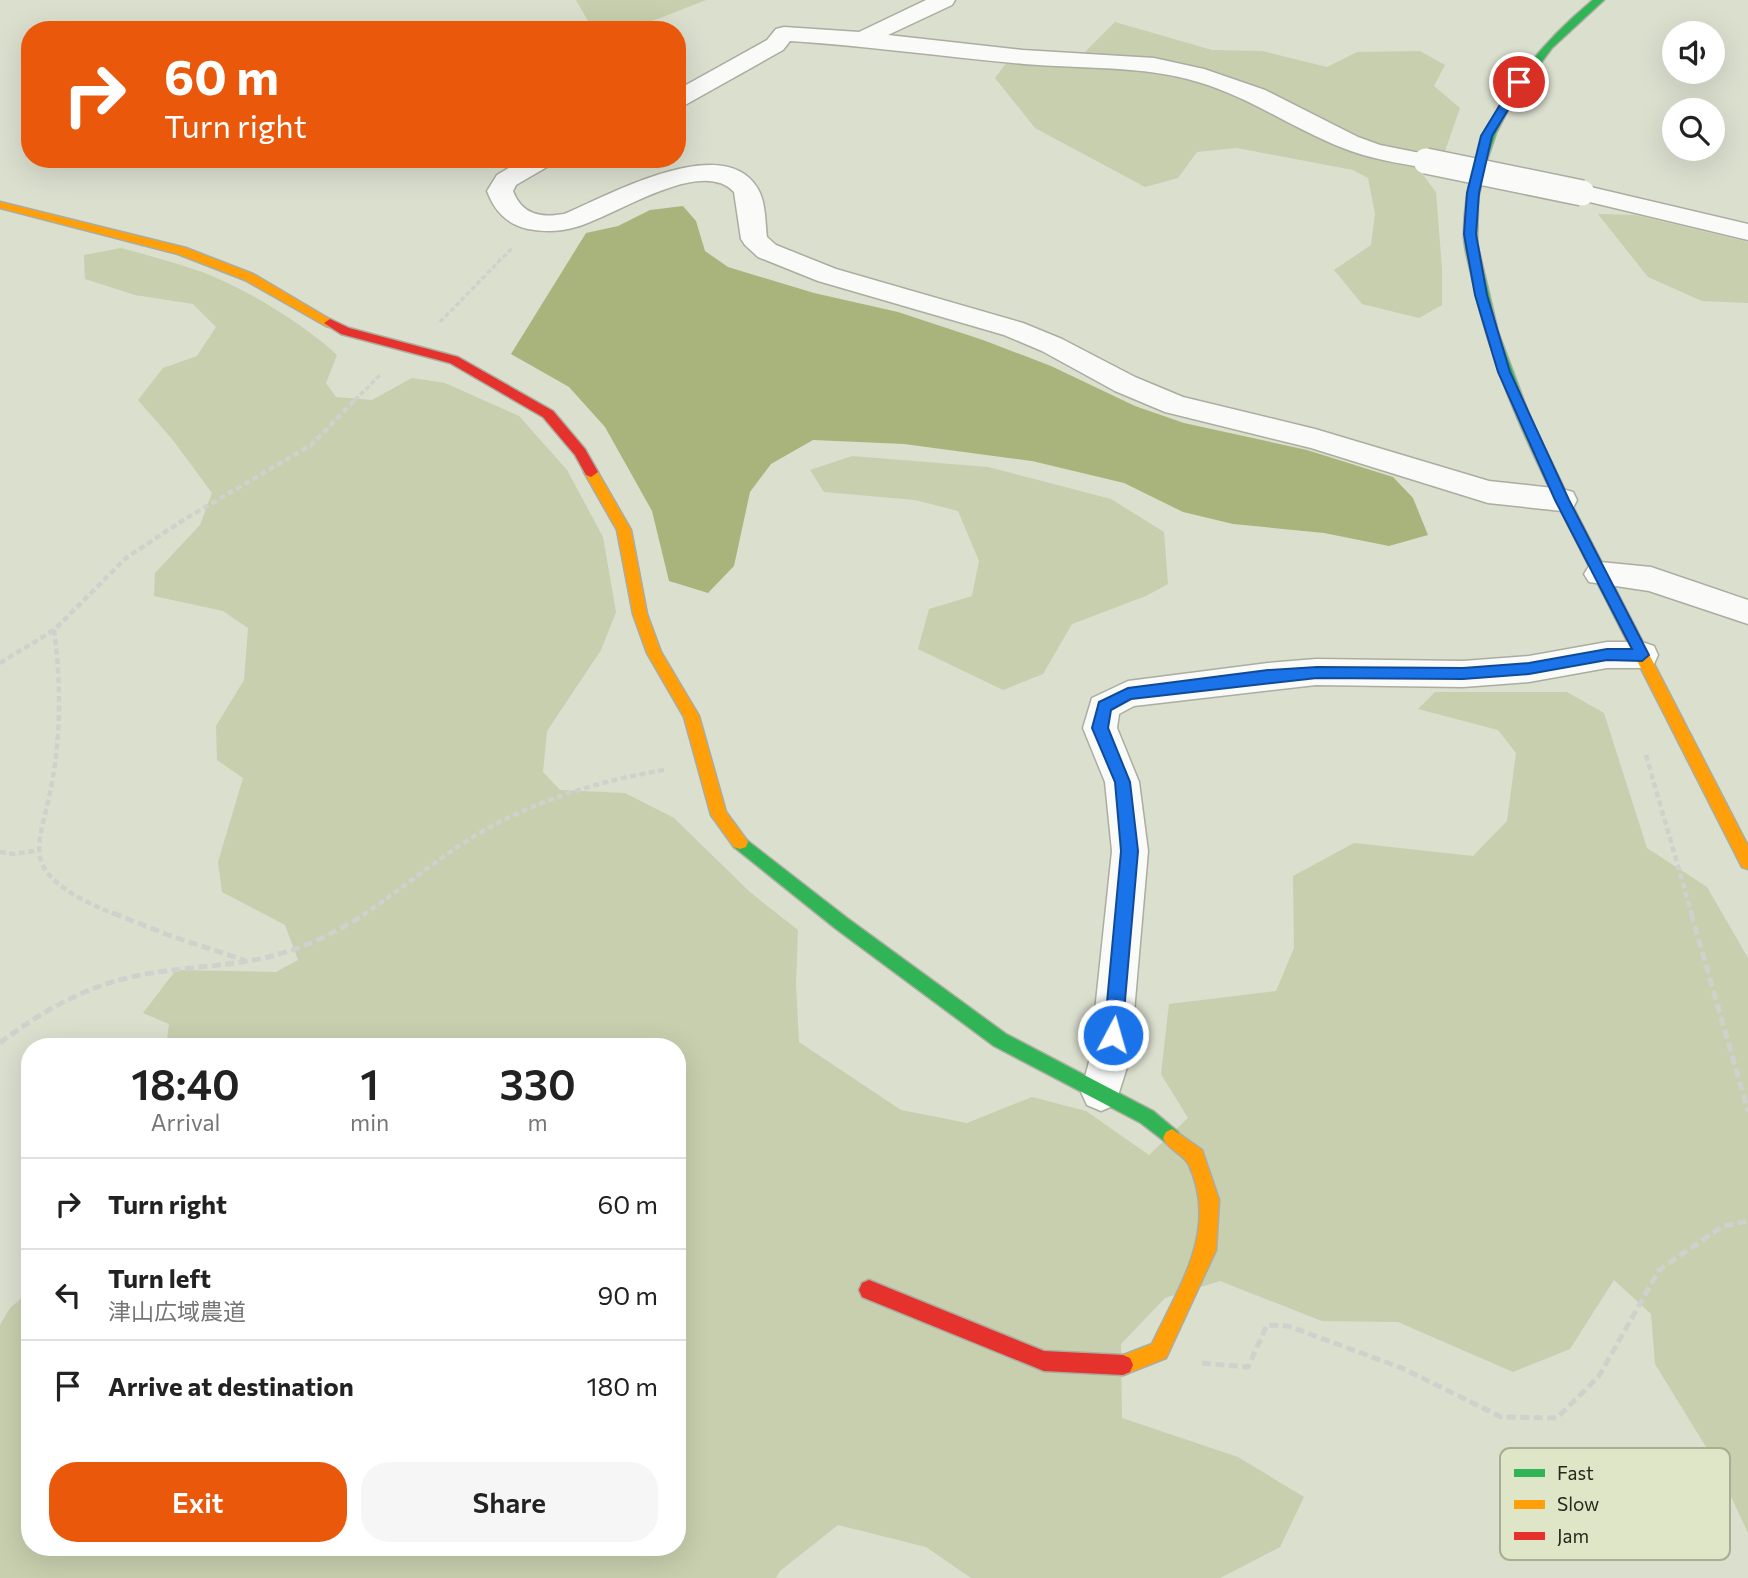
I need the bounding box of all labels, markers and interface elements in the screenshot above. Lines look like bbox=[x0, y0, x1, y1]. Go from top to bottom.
map controls bbox=[1662, 21, 1725, 161]
button: sound bbox=[1662, 21, 1725, 84]
text: 60 m bbox=[164, 45, 279, 105]
icon: right bbox=[49, 49, 140, 140]
pin bbox=[1489, 52, 1549, 112]
icon: arrive bbox=[1500, 63, 1538, 101]
button: search bbox=[1662, 98, 1725, 161]
text: Turn right bbox=[164, 105, 307, 145]
position arrow bbox=[1076, 998, 1150, 1072]
text: 18:40 bbox=[131, 1057, 240, 1109]
text: 1 bbox=[360, 1057, 379, 1109]
text: 330 bbox=[500, 1057, 576, 1109]
text: Arrival bbox=[151, 1108, 220, 1136]
text: min bbox=[350, 1108, 389, 1136]
text: m bbox=[528, 1108, 548, 1136]
icon: right bbox=[49, 1185, 87, 1223]
text: Turn right bbox=[108, 1188, 227, 1219]
text: 60 m bbox=[598, 1188, 658, 1219]
text: Turn left bbox=[108, 1262, 211, 1293]
icon: left bbox=[49, 1276, 87, 1314]
text: 90 m bbox=[598, 1279, 658, 1310]
text: 津山広域農道 bbox=[108, 1297, 246, 1325]
icon: arrive bbox=[49, 1367, 87, 1405]
text: Arrive at destination bbox=[108, 1370, 354, 1401]
text: 180 m bbox=[586, 1370, 658, 1401]
legend bbox=[1500, 1448, 1730, 1560]
text: Fast bbox=[1557, 1461, 1594, 1484]
button: Exit bbox=[49, 1462, 347, 1542]
button: Share bbox=[361, 1462, 658, 1542]
text: Slow bbox=[1557, 1492, 1599, 1515]
text: Jam bbox=[1557, 1524, 1589, 1547]

